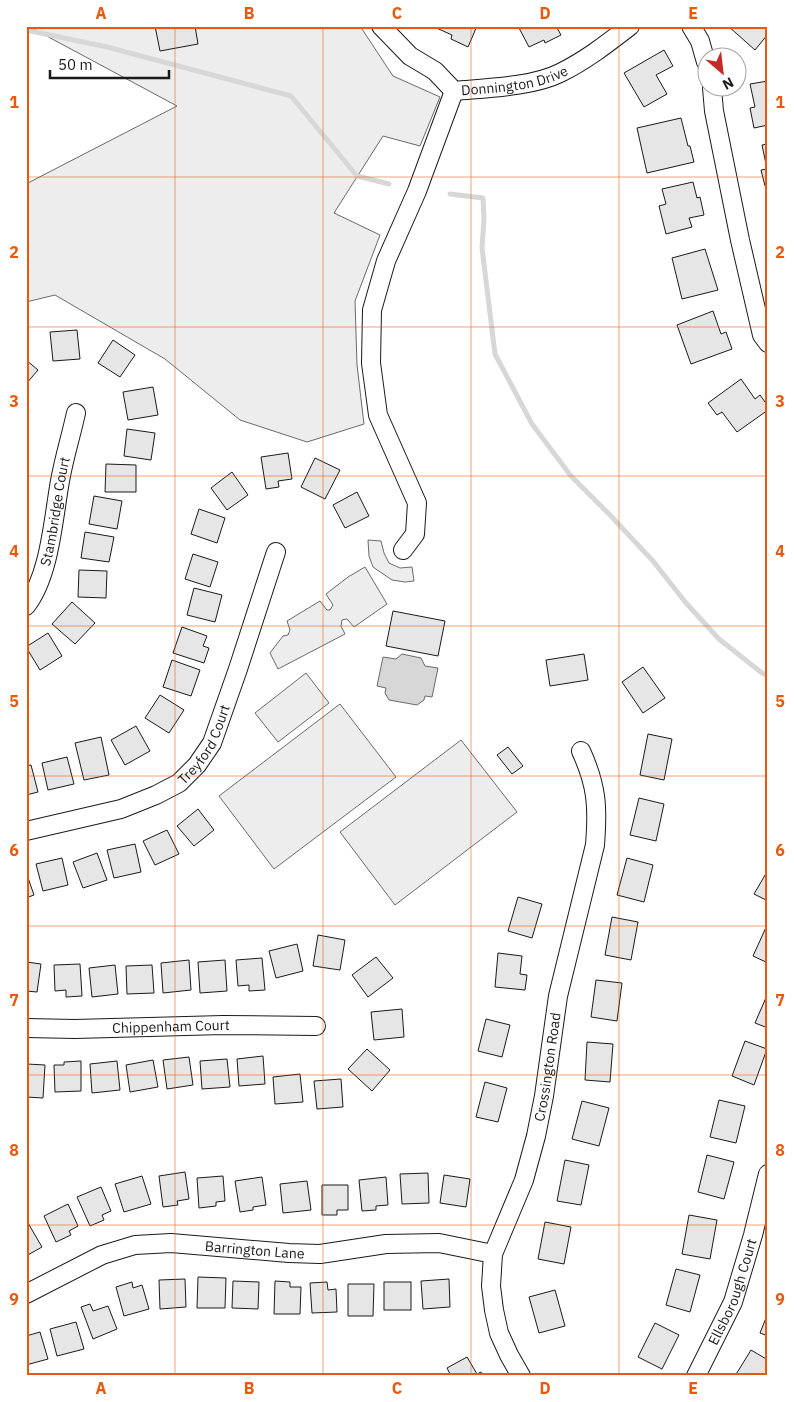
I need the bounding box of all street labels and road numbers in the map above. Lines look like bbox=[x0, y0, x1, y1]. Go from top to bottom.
street label: Donnington Drive bbox=[461, 61, 571, 99]
street label: Stambridge Court bbox=[36, 455, 74, 568]
street label: Treyford Court bbox=[174, 702, 234, 788]
street label: Crossington Road bbox=[530, 1011, 565, 1123]
street label: Chippenham Court bbox=[112, 1016, 230, 1037]
street label: Ellsborough Court bbox=[704, 1236, 760, 1348]
street label: Barrington Lane bbox=[204, 1237, 305, 1263]

